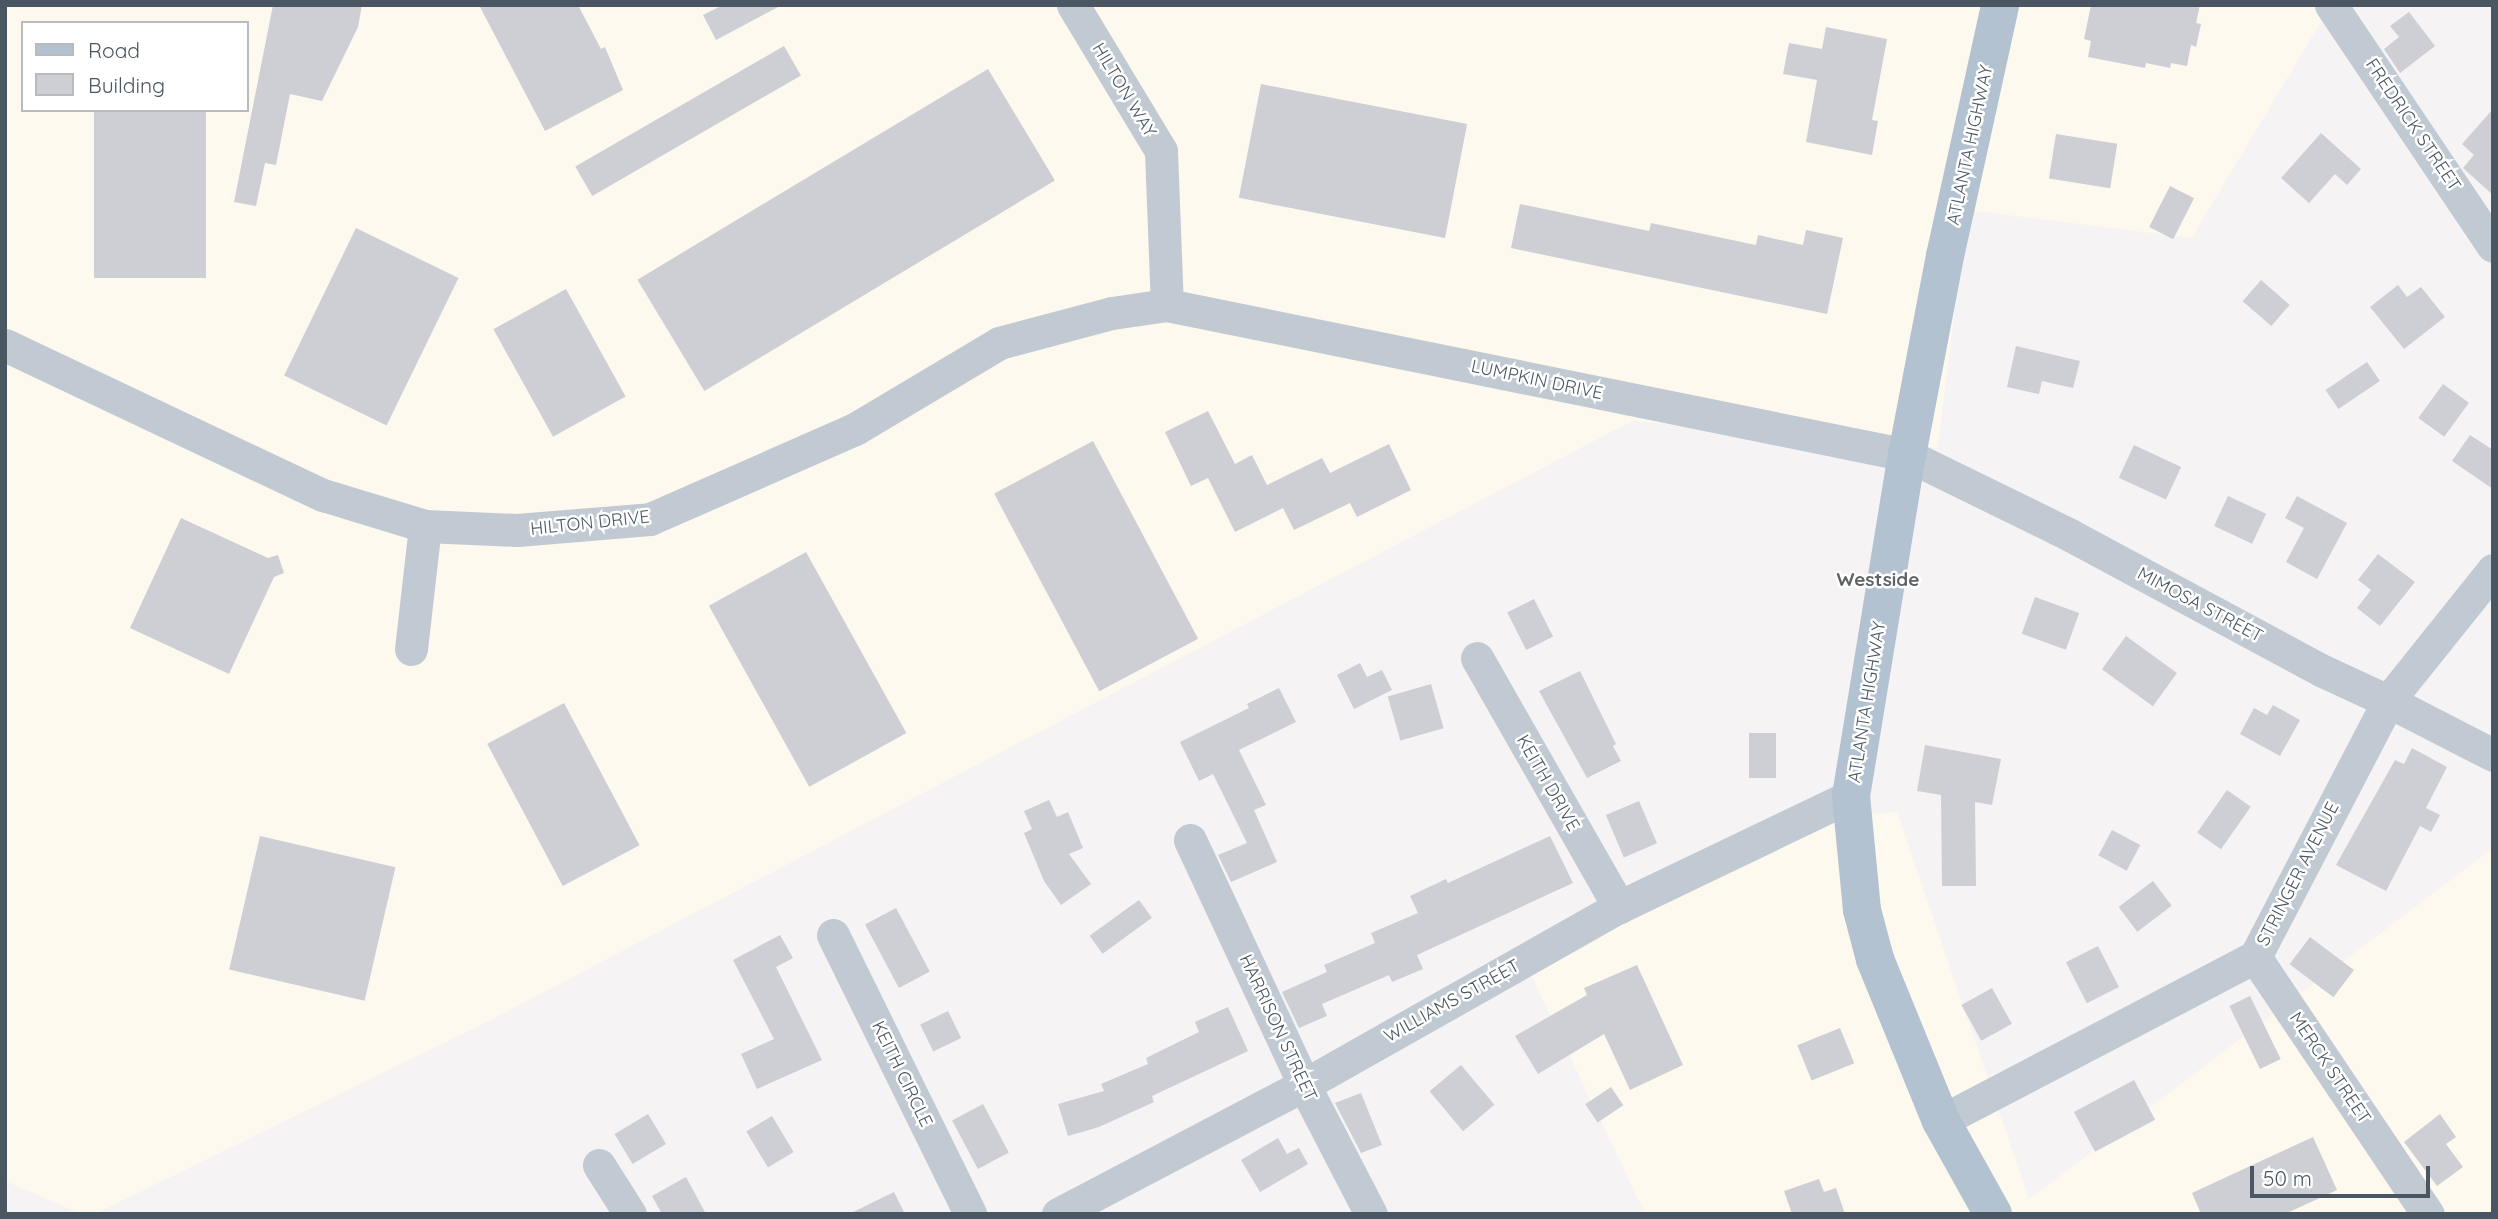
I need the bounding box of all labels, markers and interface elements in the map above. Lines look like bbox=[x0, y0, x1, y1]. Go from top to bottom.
legend bbox=[21, 21, 248, 112]
text: Road bbox=[88, 37, 140, 63]
street label: HILTON WAY bbox=[1087, 39, 1161, 141]
street label: FREDRICK STREET bbox=[2361, 55, 2465, 195]
street label: ATLANTA HIGHWAY bbox=[1942, 63, 1998, 227]
text: Building bbox=[88, 72, 165, 98]
street label: LUMPKIN DRIVE bbox=[1469, 356, 1605, 404]
street label: HILTON DRIVE bbox=[529, 506, 651, 540]
street label: MIMOSA STREET bbox=[2134, 563, 2266, 647]
district label: Westside bbox=[1837, 569, 1919, 591]
street label: ATLANTA HIGHWAY bbox=[1844, 620, 1890, 784]
street label: KEITH DRIVE bbox=[1512, 731, 1584, 835]
street label: STRINGER AVENUE bbox=[2252, 798, 2344, 950]
street label: HARRISON STREET bbox=[1235, 951, 1321, 1105]
street label: WILLIAMS STREET bbox=[1381, 955, 1523, 1047]
street label: MERCK STREET bbox=[2285, 1008, 2375, 1128]
street label: KEITH CIRCLE bbox=[867, 1017, 937, 1131]
scale bar bbox=[2253, 1152, 2433, 1196]
text: 50 m bbox=[2263, 1165, 2312, 1191]

